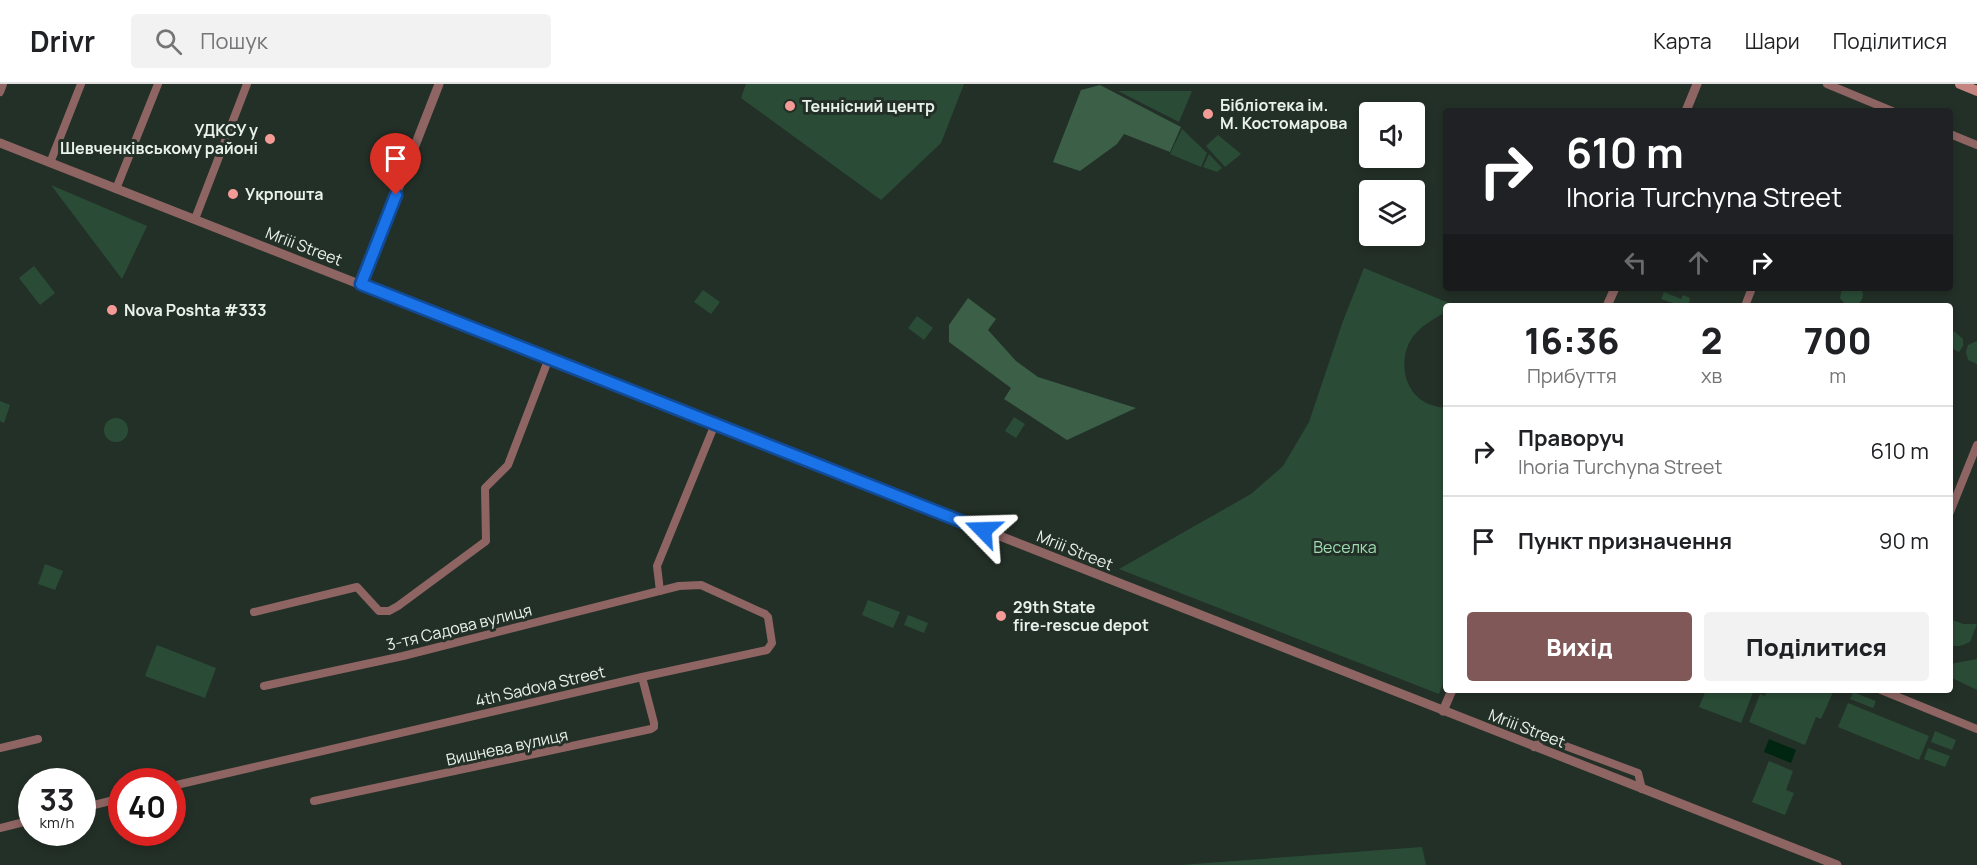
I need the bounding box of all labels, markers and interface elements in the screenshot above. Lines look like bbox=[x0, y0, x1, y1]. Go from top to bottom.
search box bbox=[131, 14, 551, 68]
text: Drivr bbox=[30, 22, 95, 60]
icon: search bbox=[152, 25, 185, 58]
text: Пошук bbox=[200, 26, 268, 56]
text: Карта bbox=[1653, 27, 1712, 55]
text: Шари bbox=[1745, 27, 1800, 55]
text: Поділитися bbox=[1833, 27, 1947, 55]
place label: Бібліотека ім. М. Костомарова bbox=[1220, 94, 1347, 134]
place label: Теннісний центр bbox=[802, 95, 935, 117]
marker: Теннісний центр bbox=[783, 99, 797, 113]
map controls bbox=[1359, 102, 1425, 246]
button: sound bbox=[1359, 102, 1425, 168]
marker: Бібліотека ім. М. Костомарова bbox=[1201, 107, 1215, 121]
place label: УДКСУ у Шевченківському районі bbox=[60, 119, 258, 159]
text: 610 m bbox=[1566, 123, 1684, 181]
marker: УДКСУ у Шевченківському районі bbox=[263, 132, 277, 146]
icon: right bbox=[1467, 132, 1545, 210]
pin bbox=[370, 133, 421, 195]
icon: arrive bbox=[379, 142, 412, 175]
text: Ihoria Turchyna Street bbox=[1566, 178, 1842, 215]
button: layers bbox=[1359, 180, 1425, 246]
place label: Укрпошта bbox=[245, 183, 323, 205]
marker: Укрпошта bbox=[226, 187, 240, 201]
street label: Mriii Street bbox=[262, 221, 346, 271]
icon: left bbox=[1619, 246, 1652, 279]
icon: ahead bbox=[1682, 246, 1715, 279]
icon: right bbox=[1745, 246, 1778, 279]
place label: Nova Poshta #333 bbox=[124, 299, 266, 321]
marker: Nova Poshta #333 bbox=[105, 303, 119, 317]
text: 16:36 bbox=[1524, 316, 1619, 365]
text: 2 bbox=[1701, 316, 1722, 365]
text: 700 bbox=[1804, 316, 1872, 365]
text: Прибуття bbox=[1527, 362, 1617, 389]
text: хв bbox=[1701, 362, 1722, 389]
text: m bbox=[1829, 362, 1846, 389]
text: Праворуч bbox=[1518, 423, 1624, 453]
icon: right bbox=[1467, 435, 1500, 468]
text: 610 m bbox=[1871, 436, 1929, 466]
text: Ihoria Turchyna Street bbox=[1518, 453, 1722, 480]
position arrow bbox=[951, 498, 1015, 562]
street label: Mriii Street bbox=[1034, 525, 1116, 575]
icon: arrive bbox=[1467, 525, 1500, 558]
text: Пункт призначення bbox=[1518, 526, 1732, 556]
text: 90 m bbox=[1879, 526, 1929, 556]
park label: Веселка bbox=[1313, 536, 1377, 558]
place label: 29th State fire-rescue depot bbox=[1013, 596, 1149, 636]
street label: 3-тя Садова вулиця bbox=[384, 598, 534, 656]
marker: 29th State fire-rescue depot bbox=[994, 609, 1008, 623]
button: Вихід bbox=[1467, 612, 1692, 681]
button: Поділитися bbox=[1704, 612, 1929, 681]
street label: 4th Sadova Street bbox=[473, 660, 607, 712]
street label: Mriii Street bbox=[1485, 703, 1569, 753]
street label: Вишнева вулиця bbox=[444, 723, 570, 771]
speed limit sign: 40 bbox=[108, 768, 186, 846]
text: 33 bbox=[40, 779, 74, 820]
text: km/h bbox=[40, 812, 74, 833]

